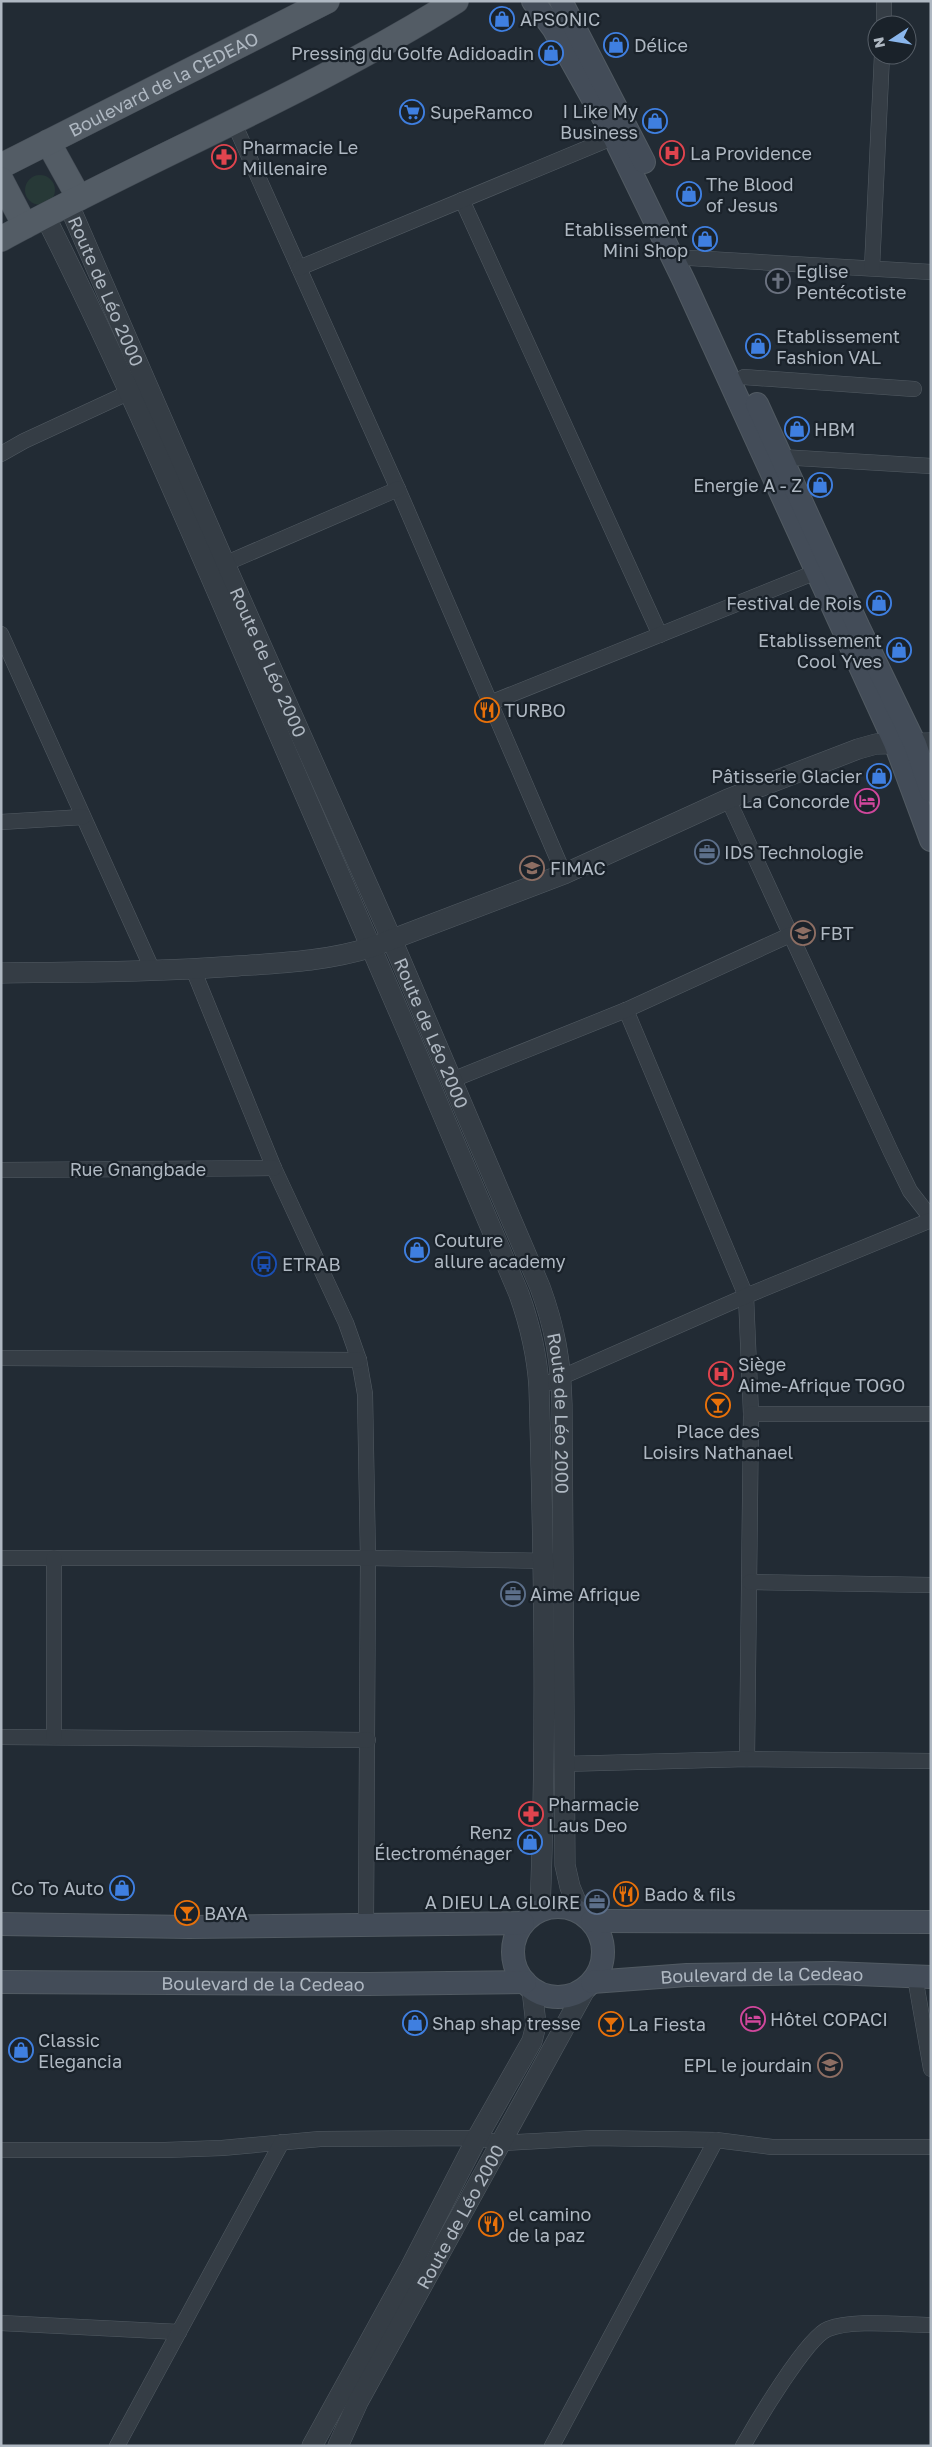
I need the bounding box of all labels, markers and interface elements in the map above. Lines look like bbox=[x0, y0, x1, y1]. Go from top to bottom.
shop icon: APSONIC bbox=[489, 6, 515, 32]
place label: APSONIC bbox=[520, 8, 600, 30]
north arrow bbox=[867, 15, 917, 65]
street label: Boulevard de la CEDEAO bbox=[65, 27, 262, 141]
shop icon: Délice bbox=[603, 32, 629, 58]
place label: Délice bbox=[634, 34, 688, 56]
text: N bbox=[869, 36, 888, 50]
shop icon: Pressing du Golfe Adidoadin bbox=[538, 40, 564, 66]
place label: Pressing du Golfe Adidoadin bbox=[291, 42, 534, 64]
supermarket icon: SupeRamco bbox=[399, 99, 425, 125]
place label: I Like My Business bbox=[560, 100, 638, 143]
place label: SupeRamco bbox=[430, 101, 533, 123]
shop icon: I Like My Business bbox=[642, 108, 668, 134]
place label: Pharmacie Le Millenaire bbox=[242, 136, 358, 179]
hospital icon: La Providence bbox=[659, 140, 685, 166]
place label: La Providence bbox=[690, 142, 812, 164]
pharmacy icon: Pharmacie Le Millenaire bbox=[211, 144, 237, 170]
place label: The Blood of Jesus bbox=[706, 173, 793, 216]
shop icon: The Blood of Jesus bbox=[676, 181, 702, 207]
street label: Route de Léo 2000 bbox=[64, 212, 149, 370]
place label: Etablissement Mini Shop bbox=[564, 218, 688, 261]
shop icon: Etablissement Mini Shop bbox=[692, 226, 718, 252]
place label: Eglise Pentécotiste bbox=[796, 260, 906, 303]
church icon: Eglise Pentécotiste bbox=[765, 268, 791, 294]
place label: Etablissement Fashion VAL bbox=[776, 325, 900, 368]
shop icon: Etablissement Fashion VAL bbox=[745, 333, 771, 359]
shop icon: HBM bbox=[784, 416, 810, 442]
place label: HBM bbox=[814, 418, 855, 440]
shop icon: Energie A - Z bbox=[807, 472, 833, 498]
place label: Energie A - Z bbox=[693, 474, 802, 496]
street label: Route de Léo 2000 bbox=[226, 584, 311, 740]
shop icon: Festival de Rois bbox=[866, 590, 892, 616]
place label: Festival de Rois bbox=[726, 592, 862, 614]
place label: Etablissement Cool Yves bbox=[758, 629, 882, 672]
shop icon: Etablissement Cool Yves bbox=[886, 637, 912, 663]
restaurant icon: TURBO bbox=[474, 697, 500, 723]
place label: TURBO bbox=[504, 699, 566, 721]
shop icon: Pâtisserie Glacier bbox=[866, 763, 892, 789]
place label: Pâtisserie Glacier bbox=[711, 765, 862, 787]
hotel icon: La Concorde bbox=[854, 788, 880, 814]
place label: La Concorde bbox=[742, 790, 850, 812]
office icon: IDS Technologie bbox=[694, 839, 720, 865]
place label: IDS Technologie bbox=[724, 841, 864, 863]
school or university icon: FIMAC bbox=[519, 855, 545, 881]
place label: FIMAC bbox=[550, 857, 606, 879]
school or university icon: FBT bbox=[790, 920, 816, 946]
place label: FBT bbox=[820, 922, 854, 944]
street label: Route de Léo 2000 bbox=[390, 954, 473, 1112]
street label: Rue Gnangbade bbox=[70, 1158, 206, 1180]
place label: Couture allure academy bbox=[434, 1229, 566, 1272]
shop icon: Couture allure academy bbox=[404, 1237, 430, 1263]
bus stop icon: ETRAB bbox=[251, 1251, 277, 1277]
place label: ETRAB bbox=[282, 1253, 341, 1275]
street label: Route de Léo 2000 bbox=[543, 1331, 574, 1494]
place label: Siège Aime-Afrique TOGO bbox=[738, 1353, 905, 1396]
hospital icon: Siège Aime-Afrique TOGO bbox=[708, 1361, 734, 1387]
bar icon: Place des Loisirs Nathanael bbox=[705, 1392, 731, 1418]
place label: Place des Loisirs Nathanael bbox=[643, 1420, 794, 1463]
office icon: Aime Afrique bbox=[500, 1581, 526, 1607]
place label: Aime Afrique bbox=[530, 1583, 640, 1605]
place label: Pharmacie Laus Deo bbox=[548, 1793, 639, 1836]
pharmacy icon: Pharmacie Laus Deo bbox=[518, 1801, 544, 1827]
place label: Renz Électroménager bbox=[374, 1821, 512, 1864]
shop icon: Renz Électroménager bbox=[517, 1829, 543, 1855]
shop icon: Co To Auto bbox=[109, 1875, 135, 1901]
place label: Co To Auto bbox=[11, 1877, 104, 1899]
restaurant icon: Bado & fils bbox=[613, 1881, 639, 1907]
place label: Bado & fils bbox=[644, 1883, 736, 1905]
office icon: A DIEU LA GLOIRE bbox=[584, 1889, 610, 1915]
place label: A DIEU LA GLOIRE bbox=[425, 1891, 580, 1913]
bar icon: BAYA bbox=[174, 1900, 200, 1926]
place label: BAYA bbox=[204, 1902, 248, 1924]
street label: Boulevard de la Cedeao bbox=[659, 1962, 864, 1988]
street label: Boulevard de la Cedeao bbox=[161, 1972, 365, 1995]
hotel icon: Hôtel COPACI bbox=[740, 2006, 766, 2032]
place label: Hôtel COPACI bbox=[770, 2008, 888, 2030]
shop icon: Shap shap tresse bbox=[402, 2010, 428, 2036]
bar icon: La Fiesta bbox=[598, 2011, 624, 2037]
place label: Shap shap tresse bbox=[432, 2012, 581, 2034]
place label: La Fiesta bbox=[628, 2013, 706, 2035]
place label: Classic Elegancia bbox=[38, 2029, 122, 2072]
shop icon: Classic Elegancia bbox=[8, 2037, 34, 2063]
school or university icon: EPL le jourdain bbox=[817, 2052, 843, 2078]
place label: EPL le jourdain bbox=[683, 2054, 812, 2076]
street label: Route de Léo 2000 bbox=[411, 2140, 509, 2293]
place label: el camino de la paz bbox=[508, 2203, 591, 2246]
restaurant icon: el camino de la paz bbox=[478, 2211, 504, 2237]

